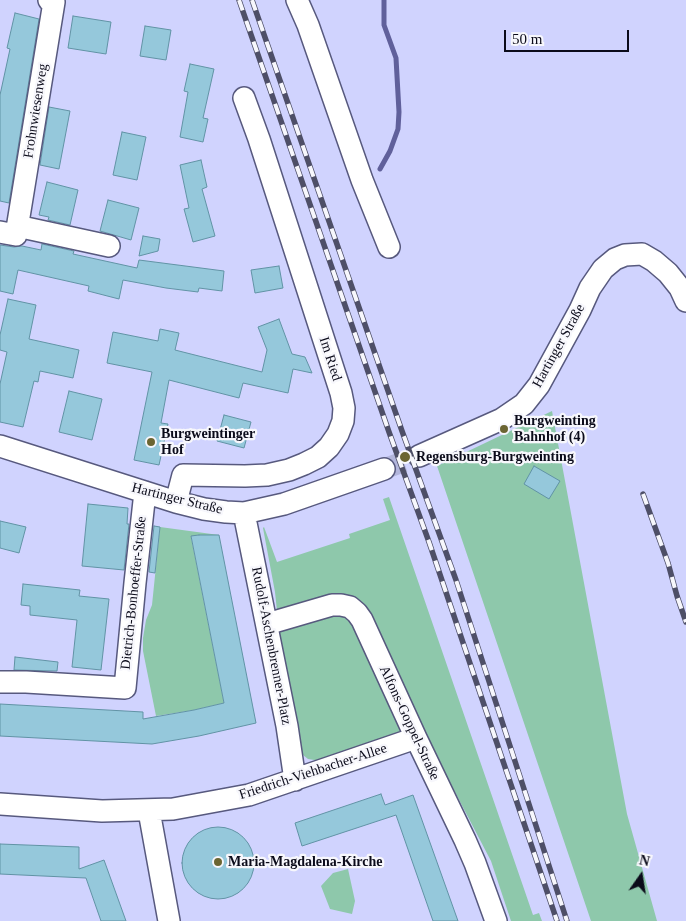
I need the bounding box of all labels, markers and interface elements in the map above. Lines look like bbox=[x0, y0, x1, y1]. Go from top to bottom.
scale bar bbox=[506, 20, 631, 52]
text: 50 m bbox=[512, 31, 542, 47]
street label: Frohnwiesenweg bbox=[20, 62, 52, 160]
street label: Hartinger Straße bbox=[529, 301, 589, 391]
street label: Im Ried bbox=[315, 335, 345, 383]
place label: Burgweinting Bahnhof (4) bbox=[514, 413, 596, 446]
marker: Burgweinting Bahnhof (4) bbox=[498, 423, 510, 435]
place label: Burgweintinger Hof bbox=[161, 426, 255, 458]
marker: Burgweintinger Hof bbox=[145, 436, 157, 448]
place label: Regensburg-Burgweinting bbox=[416, 449, 574, 465]
marker: Regensburg-Burgweinting bbox=[398, 450, 412, 464]
street label: Hartinger Straße bbox=[130, 480, 224, 518]
street label: Dietrich-Bonhoeffer-Straße bbox=[118, 515, 150, 671]
street label: Rudolf-Aschenbrenner-Platz bbox=[247, 566, 295, 726]
street label: Alfons-Goppel-Straße bbox=[375, 663, 443, 783]
street label: Friedrich-Viehbacher-Allee bbox=[237, 740, 389, 804]
north arrow bbox=[616, 851, 666, 901]
text: N bbox=[638, 852, 651, 869]
place label: Maria-Magdalena-Kirche bbox=[228, 854, 382, 870]
marker: Maria-Magdalena-Kirche bbox=[212, 856, 224, 868]

